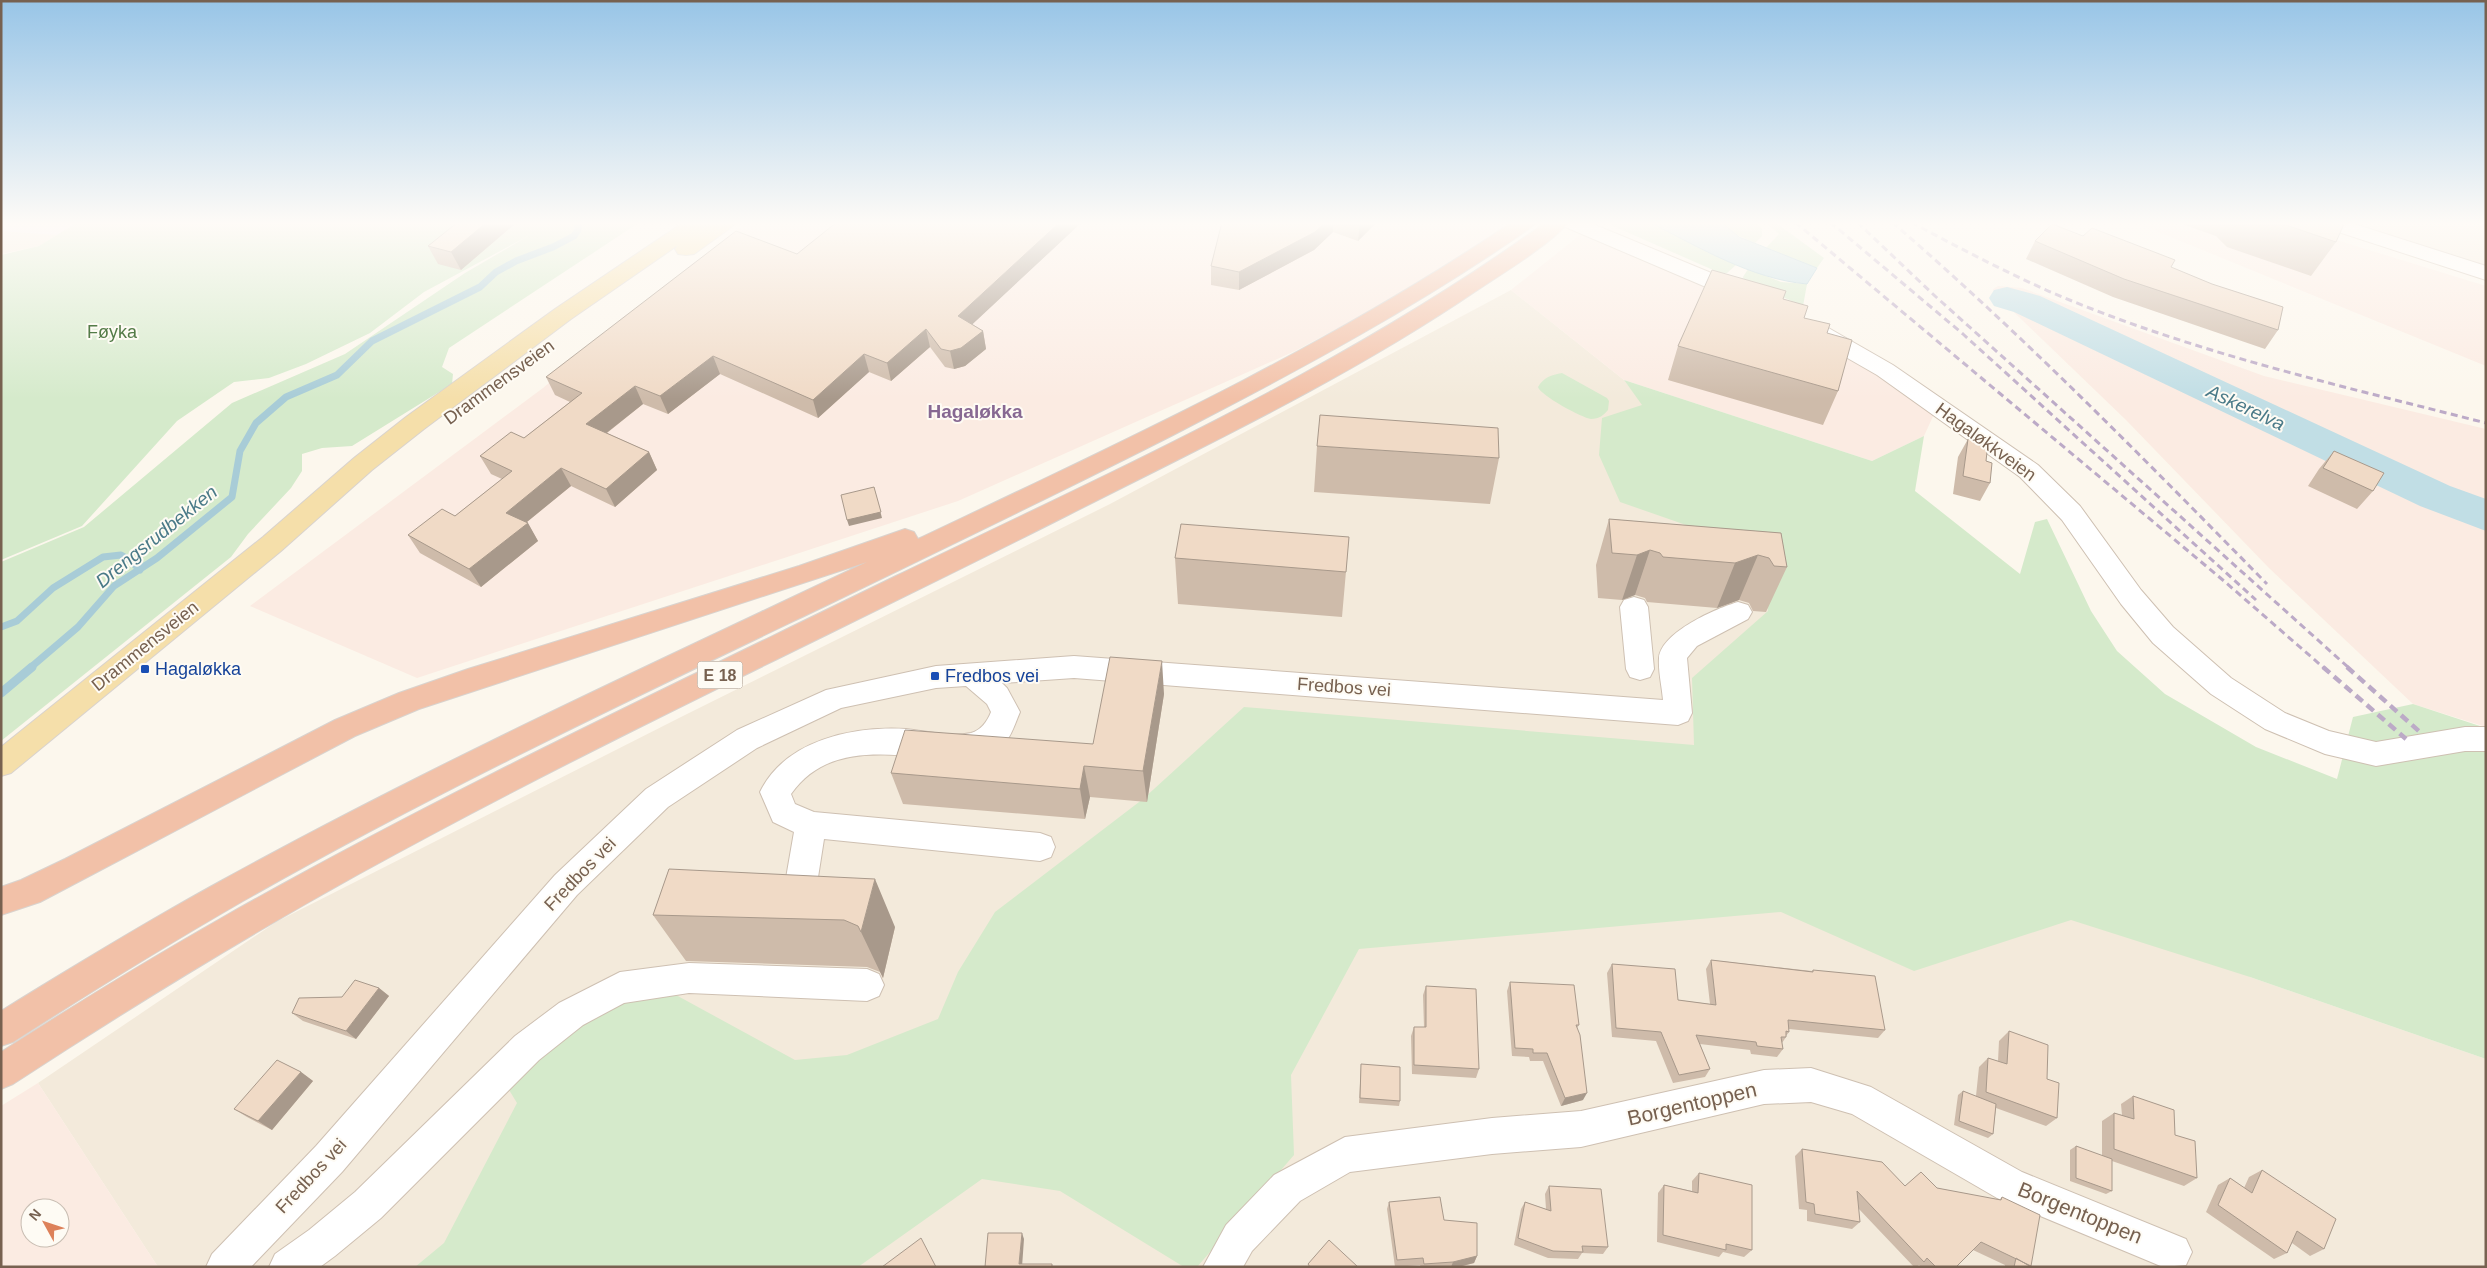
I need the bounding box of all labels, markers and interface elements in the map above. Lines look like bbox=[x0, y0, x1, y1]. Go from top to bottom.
park label: Føyka bbox=[87, 322, 138, 342]
street label: Drammensveien bbox=[440, 335, 558, 429]
water label: Askerelva bbox=[2203, 380, 2288, 435]
street label: Hagaløkkveien bbox=[1932, 399, 2040, 485]
district label: Hagaløkka bbox=[927, 401, 1023, 422]
water label: Drengsrudbekken bbox=[91, 481, 221, 592]
street label: Drammensveien bbox=[88, 597, 202, 695]
place label: Hagaløkka bbox=[155, 659, 242, 679]
road number: E 18 bbox=[698, 662, 742, 688]
marker: Hagaløkka bbox=[139, 663, 151, 675]
place label: Fredbos vei bbox=[945, 666, 1039, 686]
marker: Fredbos vei bbox=[929, 670, 941, 682]
street label: Fredbos vei bbox=[1296, 674, 1392, 700]
street label: Fredbos vei bbox=[540, 833, 620, 915]
street label: Borgentoppen bbox=[1625, 1077, 1759, 1130]
street label: Fredbos vei bbox=[272, 1135, 350, 1217]
street label: Borgentoppen bbox=[2015, 1177, 2146, 1248]
north arrow bbox=[20, 1198, 70, 1248]
text: N bbox=[26, 1206, 44, 1224]

